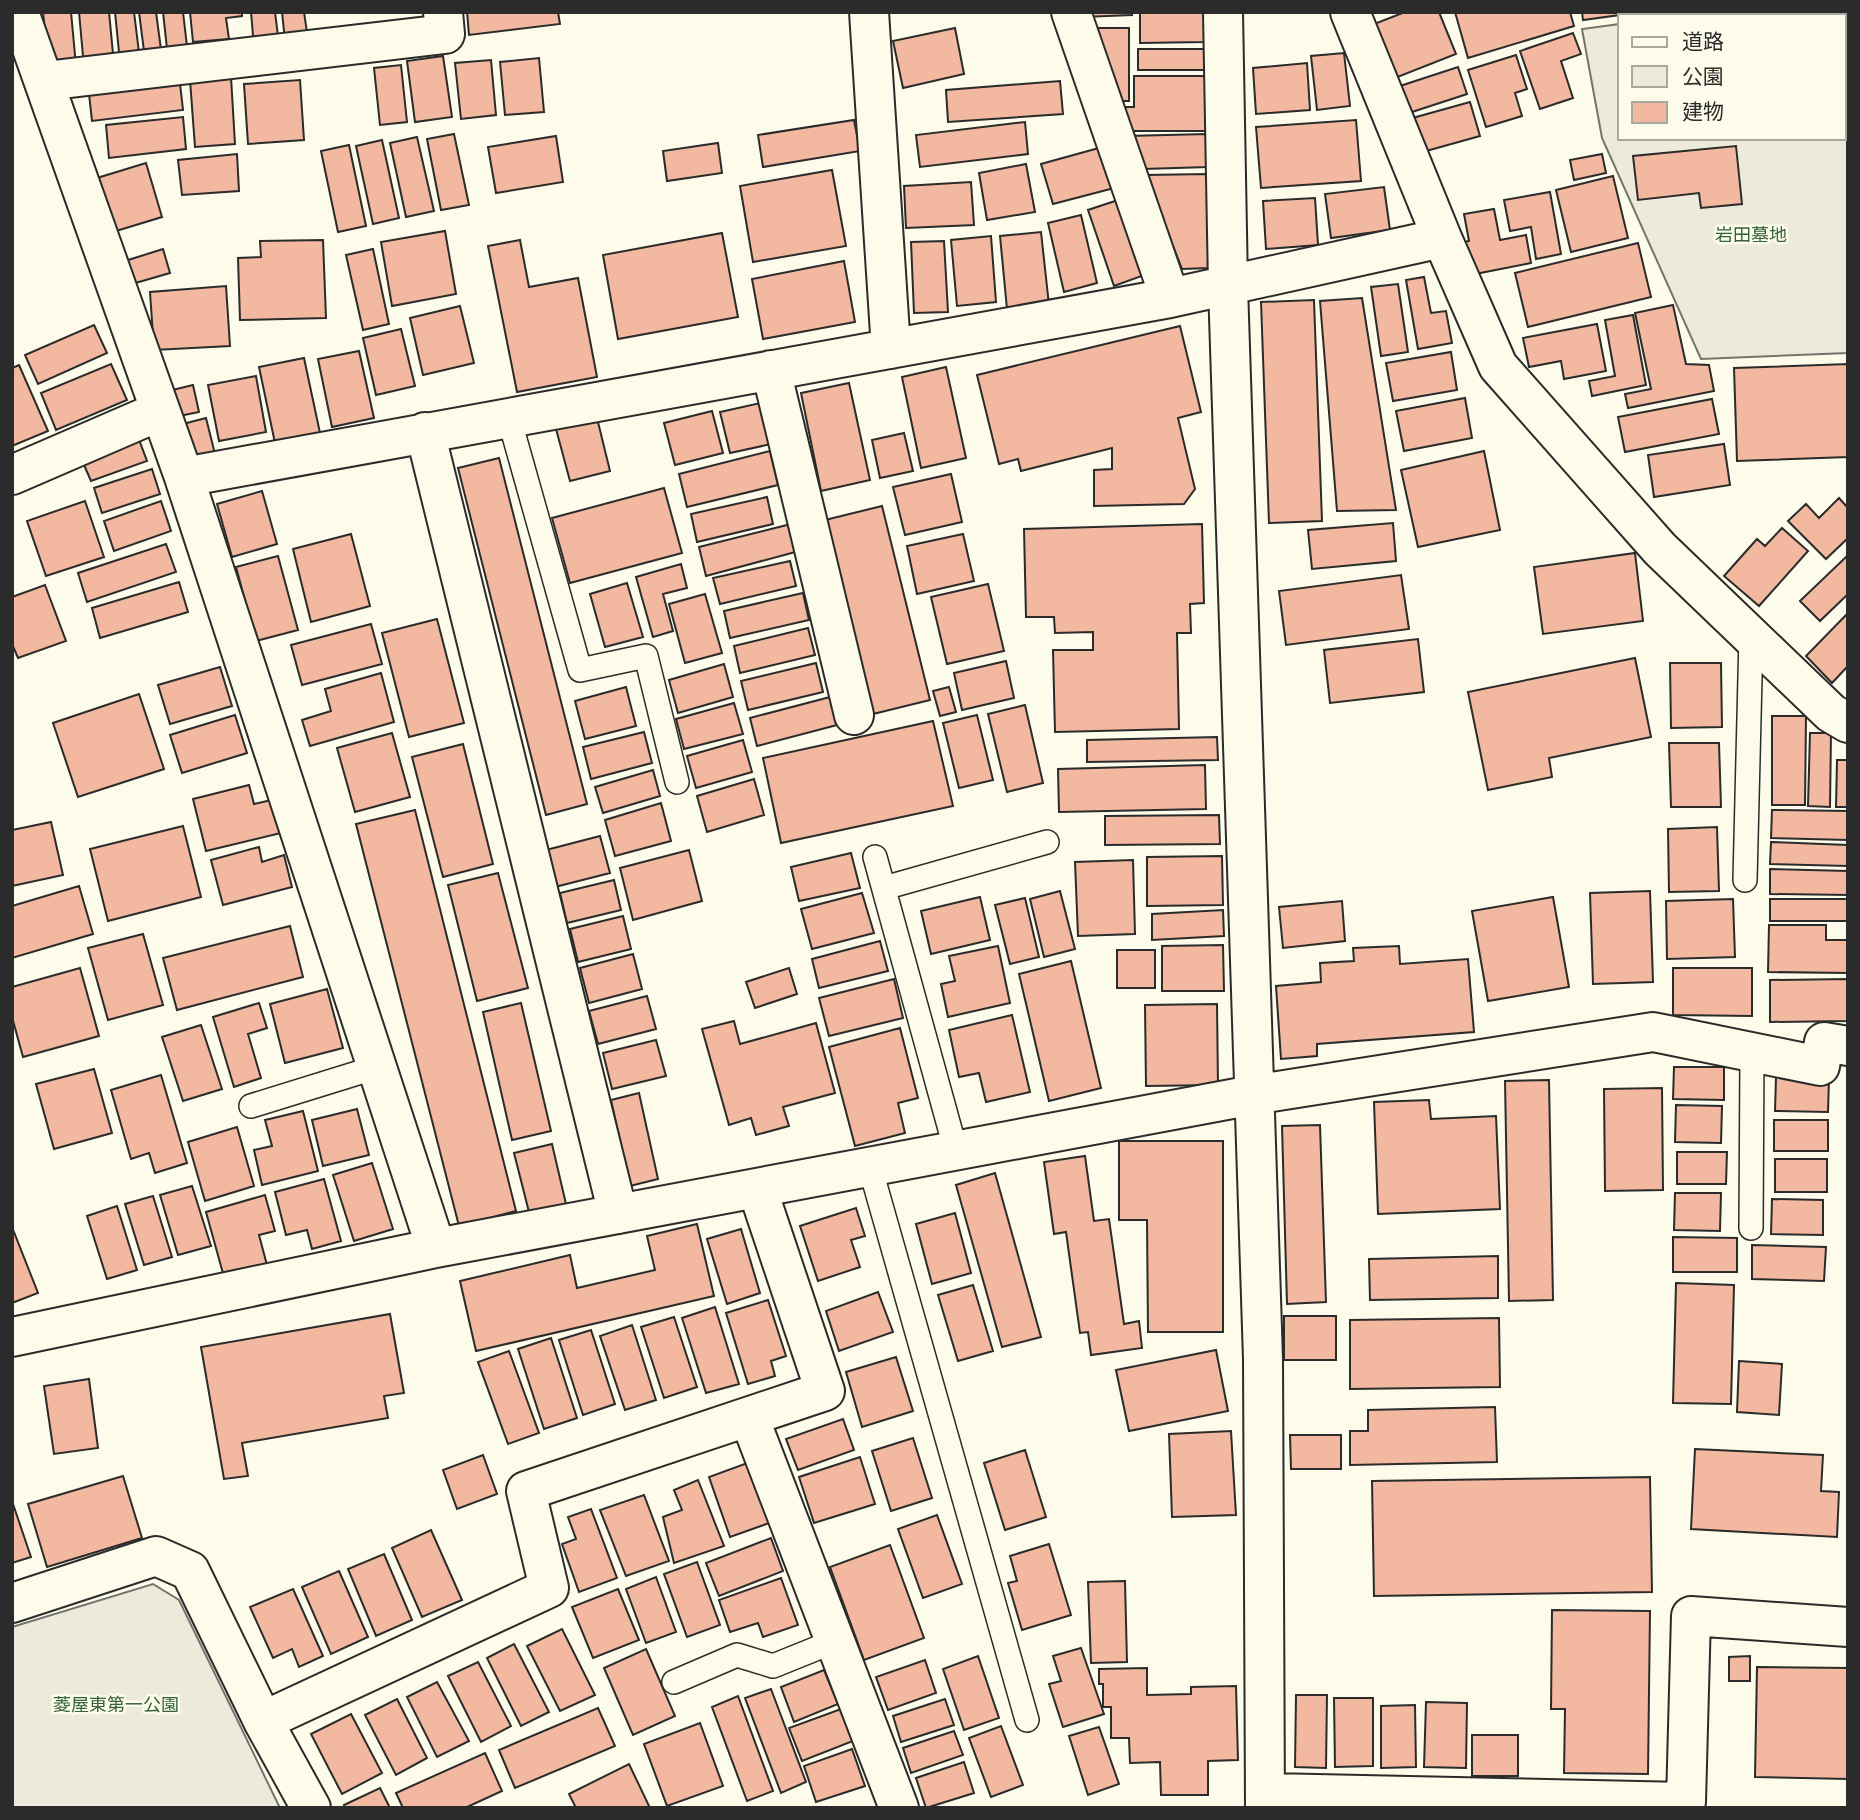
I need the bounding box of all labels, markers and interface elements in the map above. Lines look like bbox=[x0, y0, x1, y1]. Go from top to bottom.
legend bbox=[1618, 14, 1846, 140]
text: 道路 bbox=[1682, 29, 1724, 55]
text: 公園 bbox=[1682, 64, 1724, 90]
text: 建物 bbox=[1682, 99, 1724, 125]
park label: 岩田墓地 bbox=[1715, 224, 1787, 246]
park label: 菱屋東第一公園 bbox=[53, 1694, 179, 1716]

